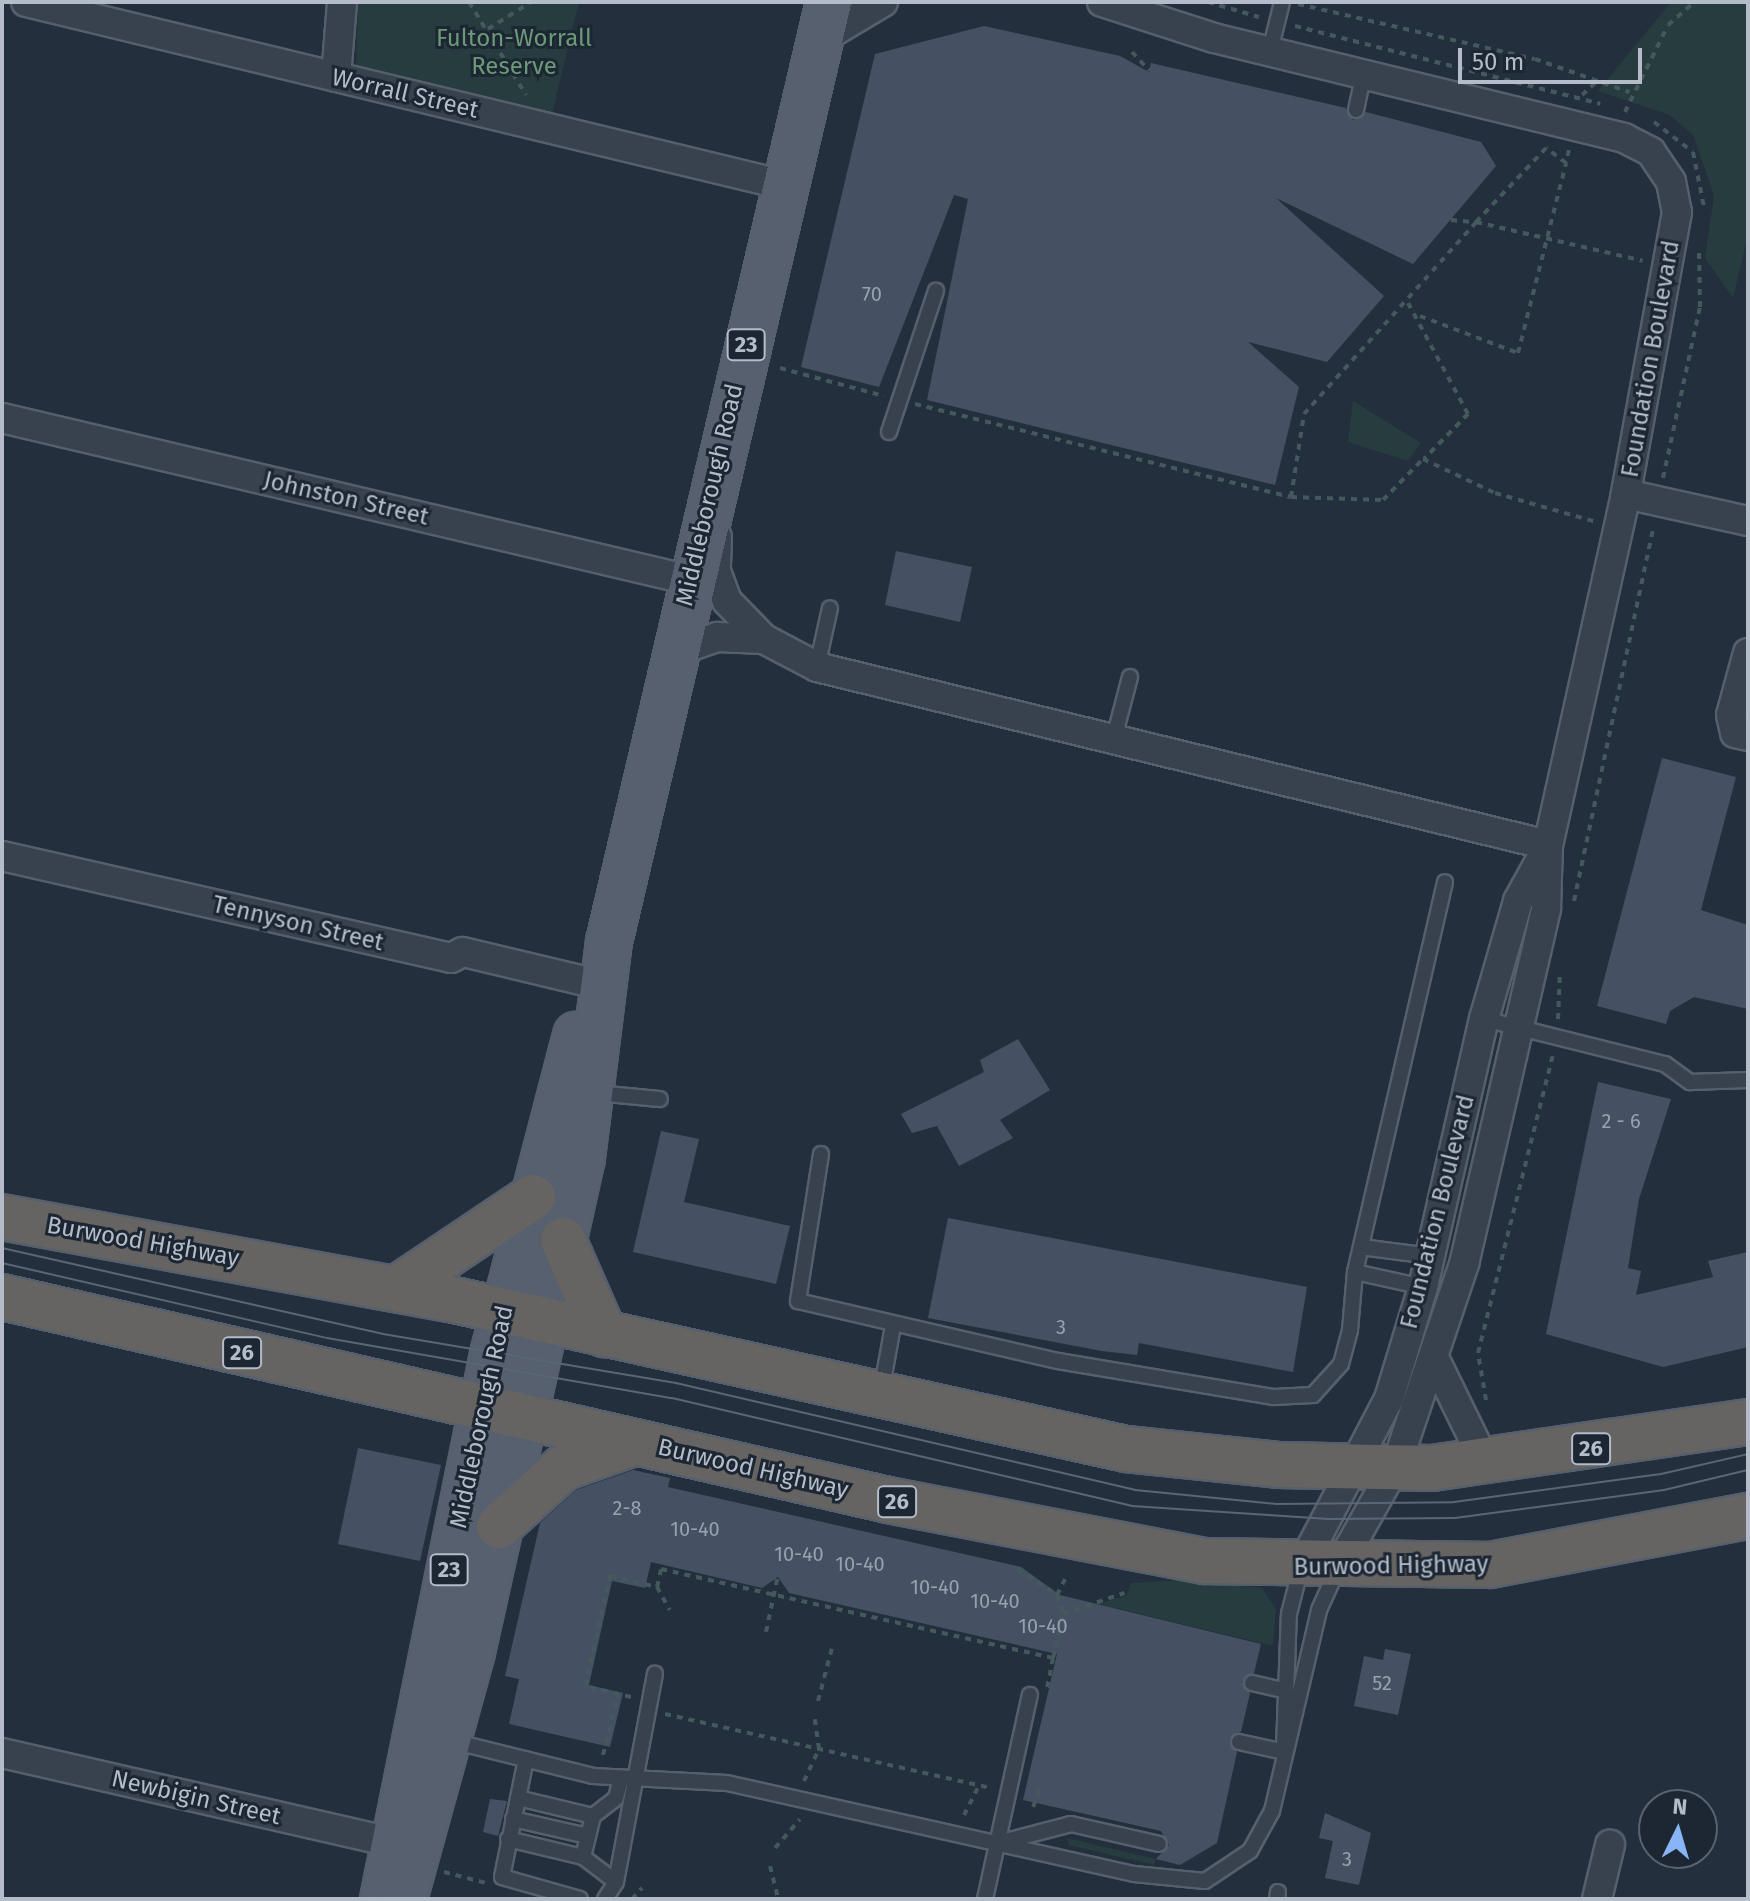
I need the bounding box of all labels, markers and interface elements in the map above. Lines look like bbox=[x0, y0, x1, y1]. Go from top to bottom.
park label: Fulton-Worrall Reserve bbox=[436, 25, 592, 81]
scale bar bbox=[1462, 32, 1646, 82]
text: 50 m bbox=[1472, 48, 1524, 76]
street label: Worrall Street bbox=[329, 63, 481, 125]
street label: Foundation Boulevard bbox=[1616, 238, 1686, 480]
house number: 70 bbox=[862, 282, 882, 306]
road number: 23 bbox=[726, 327, 766, 363]
street label: Middleborough Road bbox=[670, 381, 750, 609]
street label: Johnston Street bbox=[261, 466, 431, 532]
street label: Tennyson Street bbox=[210, 890, 386, 958]
street label: Foundation Boulevard bbox=[1395, 1092, 1481, 1332]
house number: 2 - 6 bbox=[1601, 1109, 1641, 1133]
street label: Burwood Highway bbox=[45, 1211, 241, 1273]
street label: Middleborough Road bbox=[444, 1303, 520, 1531]
house number: 3 bbox=[1056, 1315, 1066, 1339]
road number: 26 bbox=[222, 1335, 262, 1371]
road number: 26 bbox=[1571, 1431, 1611, 1467]
street label: Burwood Highway bbox=[655, 1433, 851, 1505]
road number: 26 bbox=[877, 1484, 917, 1520]
house number: 2-8 bbox=[613, 1496, 641, 1520]
house number: 10-40 bbox=[670, 1517, 720, 1541]
house number: 10-40 bbox=[774, 1542, 824, 1566]
street label: Burwood Highway bbox=[1293, 1550, 1489, 1582]
road number: 23 bbox=[429, 1552, 469, 1588]
house number: 10-40 bbox=[835, 1552, 885, 1576]
house number: 10-40 bbox=[910, 1575, 960, 1599]
house number: 10-40 bbox=[970, 1589, 1020, 1613]
house number: 10-40 bbox=[1018, 1614, 1068, 1638]
house number: 52 bbox=[1372, 1671, 1392, 1695]
street label: Newbigin Street bbox=[109, 1765, 283, 1831]
north arrow bbox=[1638, 1789, 1718, 1869]
text: N bbox=[1672, 1793, 1688, 1821]
house number: 3 bbox=[1342, 1847, 1352, 1871]

